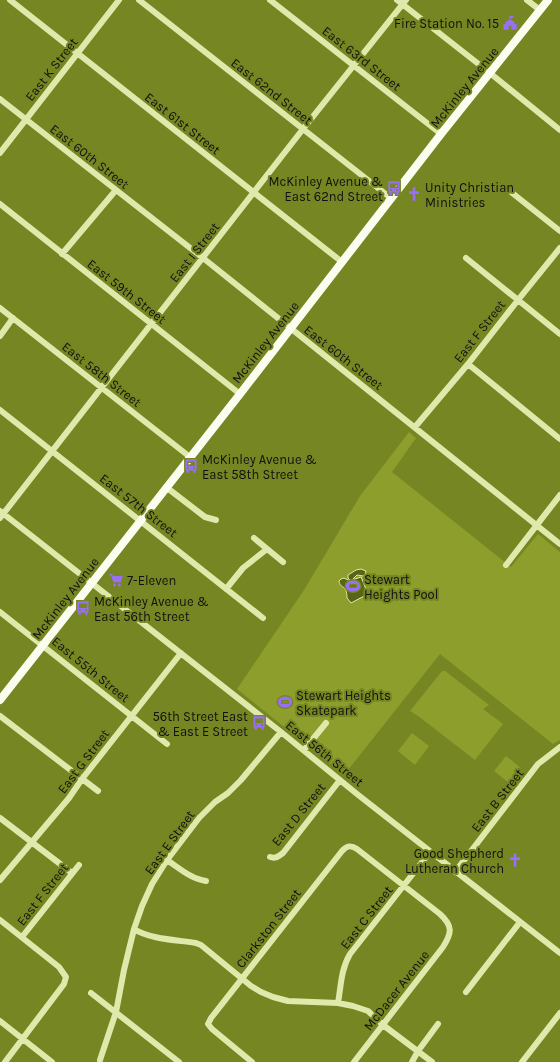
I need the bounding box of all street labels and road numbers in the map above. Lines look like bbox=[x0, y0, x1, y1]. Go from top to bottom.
street label: East 63rd Street bbox=[319, 23, 404, 94]
street label: East K Street bbox=[22, 35, 81, 104]
street label: McKinley Avenue bbox=[427, 44, 502, 131]
street label: East 62nd Street bbox=[228, 55, 315, 128]
street label: East 61st Street bbox=[142, 89, 223, 158]
street label: East 60th Street bbox=[47, 121, 132, 192]
street label: East I Street bbox=[166, 219, 222, 285]
street label: East 59th Street bbox=[84, 256, 169, 327]
street label: East F Street bbox=[450, 297, 508, 365]
street label: McKinley Avenue bbox=[229, 298, 302, 386]
street label: East 60th Street bbox=[301, 322, 386, 393]
street label: East 58th Street bbox=[59, 339, 144, 410]
street label: East 57th Street bbox=[97, 470, 181, 540]
street label: McKinley Avenue bbox=[29, 554, 102, 642]
street label: East 55th Street bbox=[49, 634, 133, 705]
street label: East 56th Street bbox=[283, 717, 367, 789]
street label: East G Street bbox=[54, 726, 112, 796]
street label: East B Street bbox=[468, 766, 527, 835]
street label: East D Street bbox=[268, 780, 328, 849]
street label: East E Street bbox=[141, 807, 198, 877]
street label: East F Street bbox=[13, 860, 71, 928]
street label: East C Street bbox=[337, 883, 396, 952]
street label: Clarkston Street bbox=[233, 886, 304, 971]
street label: McDacer Avenue bbox=[360, 947, 432, 1033]

